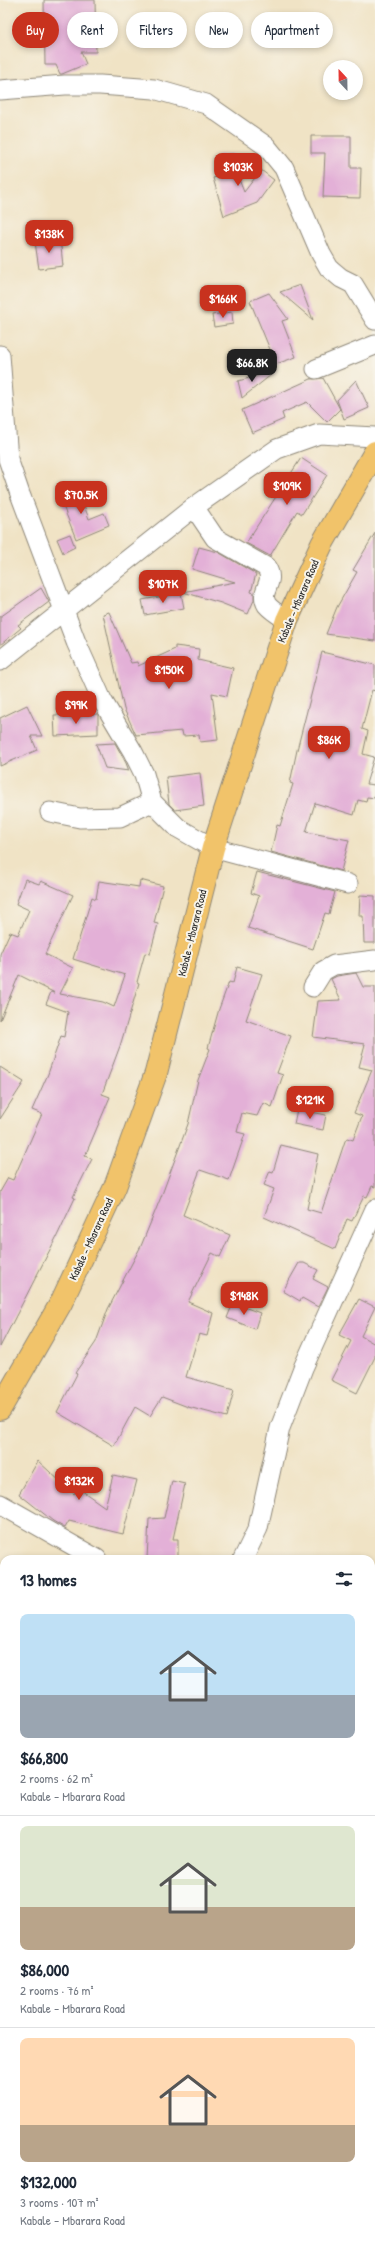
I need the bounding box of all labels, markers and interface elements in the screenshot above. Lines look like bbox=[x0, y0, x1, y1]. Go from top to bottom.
chip: Buy bbox=[12, 12, 59, 48]
chip: Rent bbox=[67, 12, 118, 48]
chip: Filters bbox=[126, 12, 187, 48]
chip: New bbox=[195, 12, 243, 48]
chip: Apartment bbox=[251, 12, 333, 48]
north arrow bbox=[323, 60, 363, 100]
map controls bbox=[323, 60, 363, 100]
pin: $103K bbox=[210, 153, 266, 187]
text: $103K bbox=[223, 157, 253, 175]
pin: $138K bbox=[21, 220, 77, 254]
text: $138K bbox=[34, 224, 64, 242]
pin: $166K bbox=[195, 285, 251, 319]
text: $166K bbox=[209, 289, 237, 307]
pin: $66.8K bbox=[219, 349, 285, 383]
text: $66.8K bbox=[236, 353, 268, 371]
pin: $109K bbox=[259, 472, 315, 506]
text: $109K bbox=[273, 476, 301, 494]
pin: $70.5K bbox=[48, 481, 114, 515]
text: $70.5K bbox=[64, 485, 98, 503]
street label: Kabale - Mbarara Road bbox=[274, 557, 322, 645]
pin: $107K bbox=[135, 570, 191, 604]
text: $107K bbox=[148, 574, 178, 592]
pin: $150K bbox=[141, 656, 197, 690]
text: $150K bbox=[154, 660, 184, 678]
pin: $99K bbox=[52, 691, 100, 725]
text: $99K bbox=[65, 695, 87, 713]
pin: $86K bbox=[305, 726, 353, 760]
text: $86K bbox=[317, 730, 341, 748]
street label: Kabale - Mbarara Road bbox=[174, 888, 210, 978]
pin: $121K bbox=[282, 1086, 338, 1120]
text: $121K bbox=[296, 1090, 324, 1108]
street label: Kabale - Mbarara Road bbox=[66, 1195, 116, 1282]
pin: $148K bbox=[216, 1282, 272, 1316]
text: $148K bbox=[230, 1286, 258, 1304]
pin: $132K bbox=[51, 1467, 107, 1501]
text: $132K bbox=[64, 1471, 94, 1489]
text: 13 homes bbox=[20, 1568, 77, 1591]
icon: filters bbox=[333, 1568, 355, 1590]
icon: home bbox=[152, 1640, 224, 1712]
text: $66,800 bbox=[20, 1746, 68, 1769]
text: 2 rooms · 62 m² bbox=[20, 1769, 93, 1787]
text: Kabale - Mbarara Road bbox=[20, 1787, 125, 1805]
icon: home bbox=[152, 1852, 224, 1924]
text: $86,000 bbox=[20, 1958, 69, 1981]
text: 2 rooms · 76 m² bbox=[20, 1981, 93, 1999]
text: Kabale - Mbarara Road bbox=[20, 1999, 125, 2017]
icon: home bbox=[152, 2064, 224, 2136]
text: $132,000 bbox=[20, 2170, 77, 2193]
text: 3 rooms · 107 m² bbox=[20, 2193, 99, 2211]
text: Kabale - Mbarara Road bbox=[20, 2211, 125, 2229]

